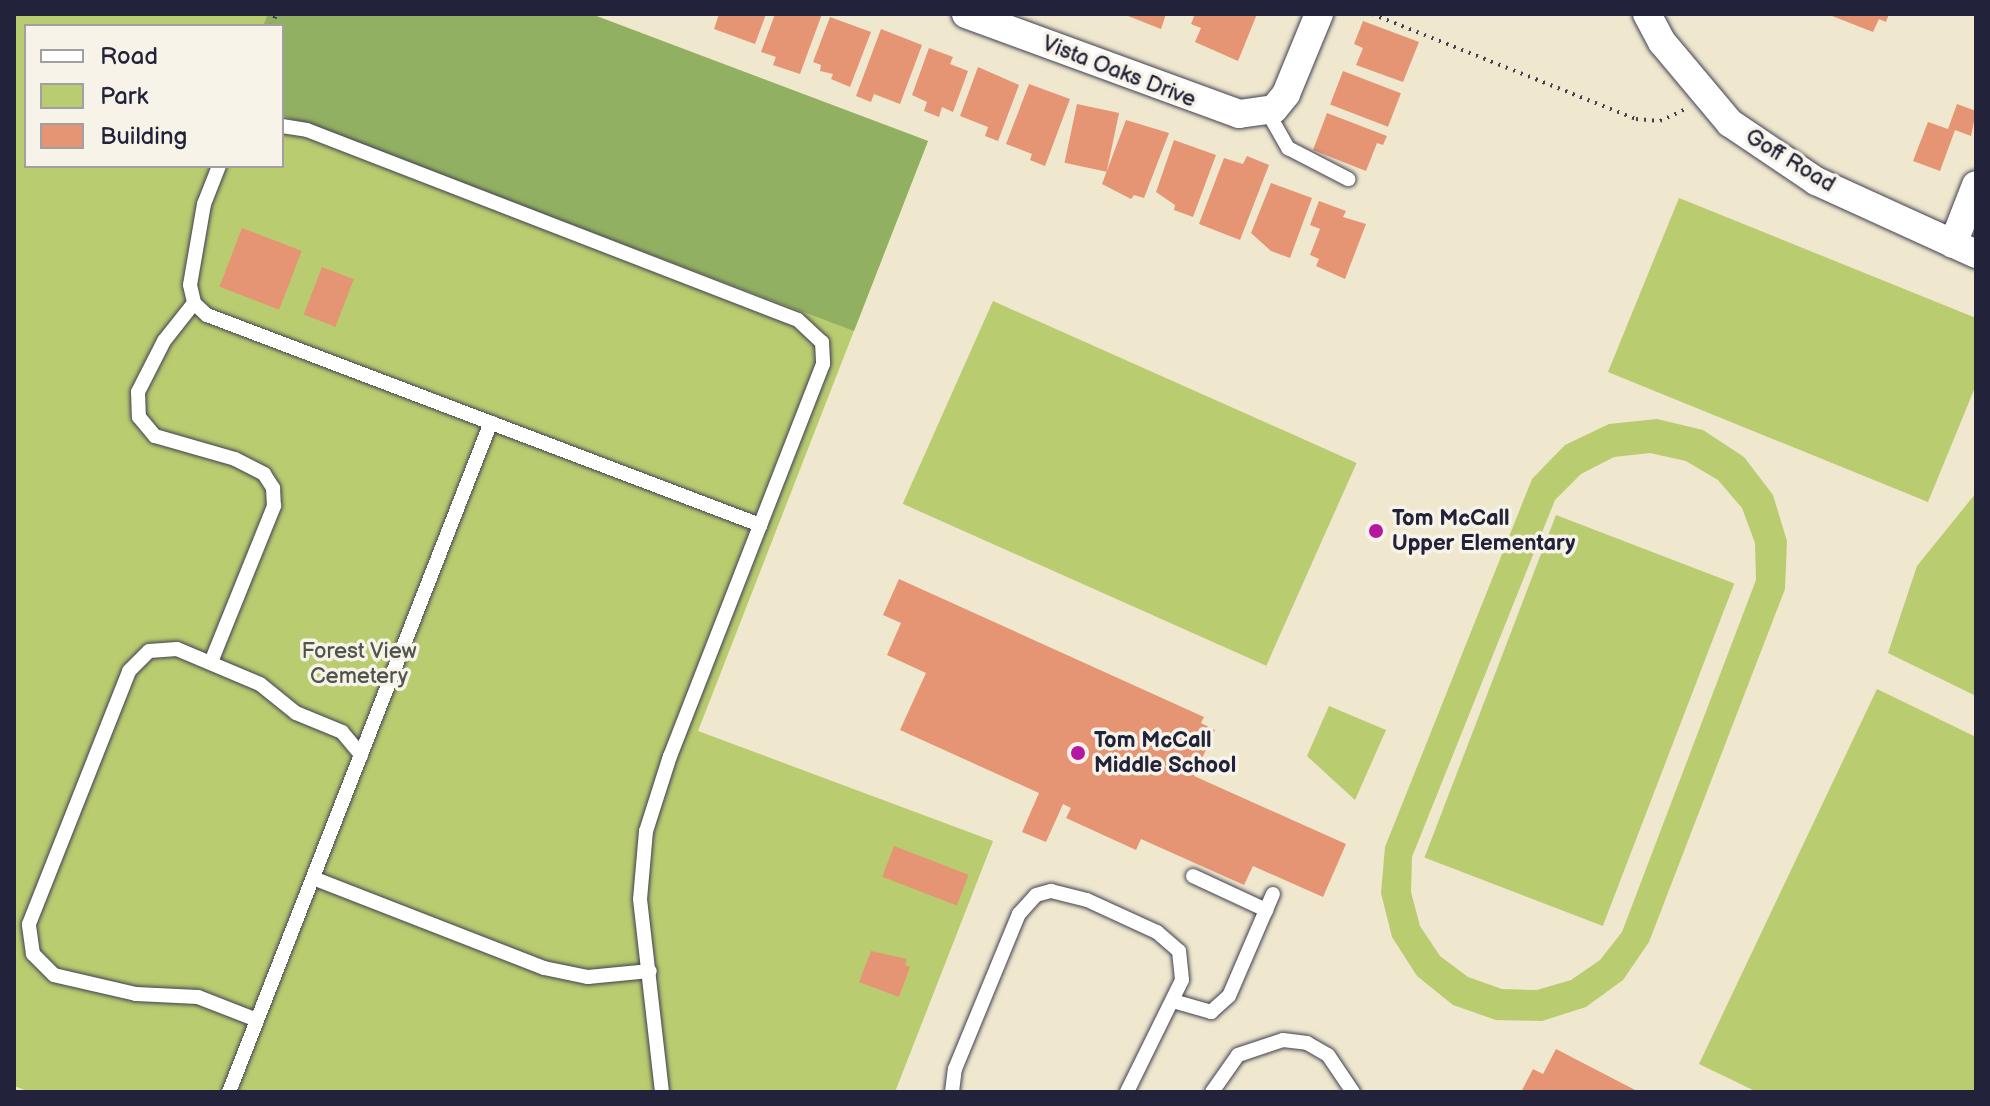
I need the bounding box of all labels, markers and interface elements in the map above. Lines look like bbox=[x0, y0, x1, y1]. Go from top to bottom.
legend bbox=[24, 24, 284, 168]
street label: Vista Oaks Drive bbox=[1038, 31, 1200, 113]
text: Road bbox=[100, 42, 158, 71]
text: Park bbox=[100, 82, 148, 111]
text: Building bbox=[100, 122, 187, 151]
street label: Goff Road bbox=[1740, 124, 1840, 198]
place label: Tom McCall Upper Elementary bbox=[1392, 505, 1575, 556]
marker: Tom McCall Upper Elementary bbox=[1367, 522, 1385, 540]
park label: Forest View Cemetery bbox=[301, 638, 417, 690]
place label: Tom McCall Middle School bbox=[1094, 727, 1236, 778]
marker: Tom McCall Middle School bbox=[1069, 744, 1087, 762]

